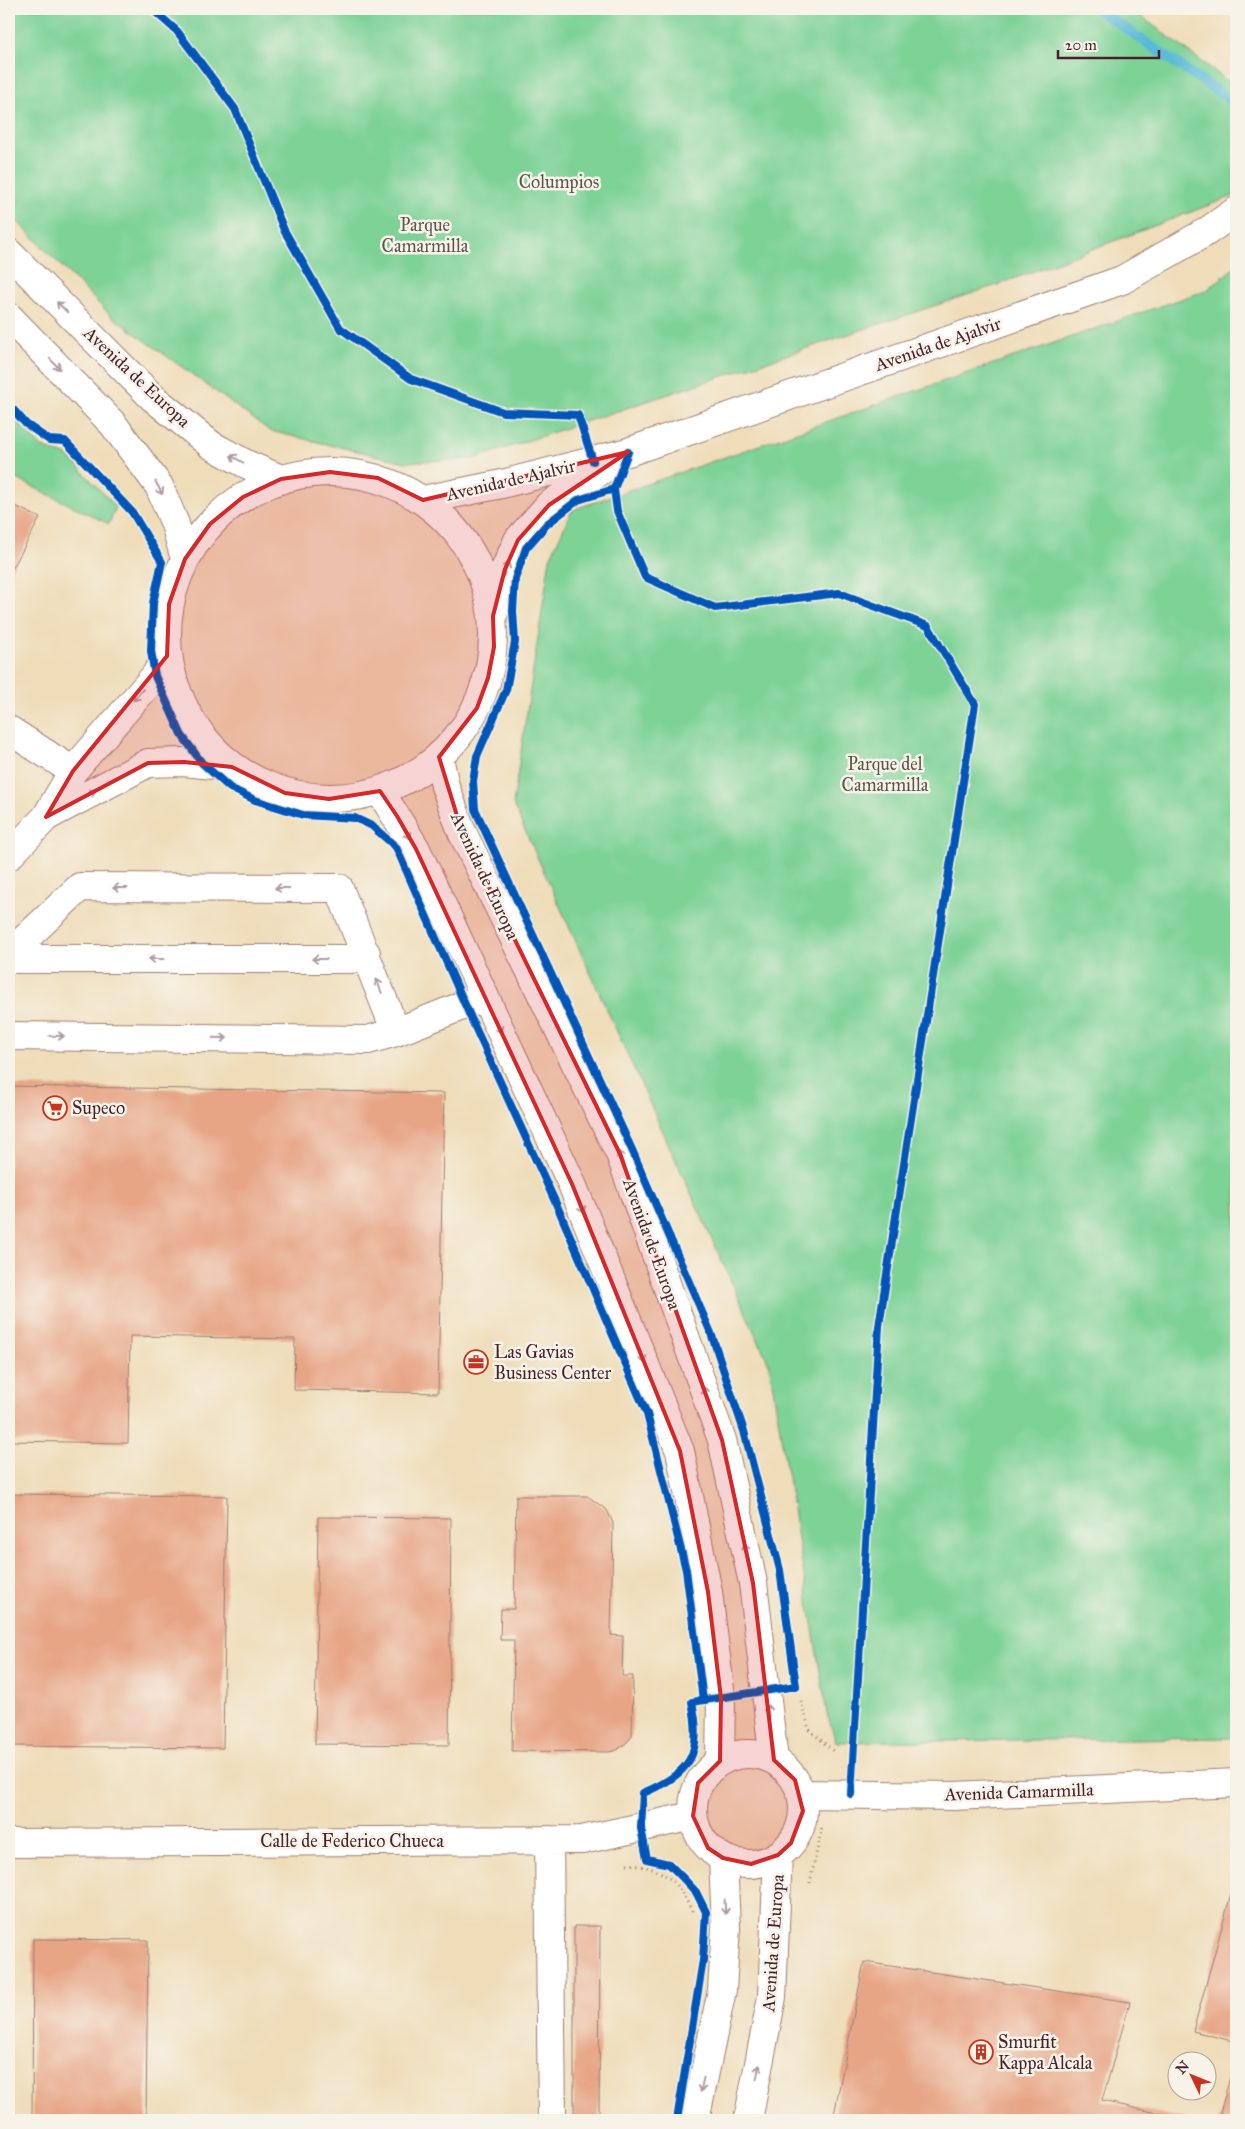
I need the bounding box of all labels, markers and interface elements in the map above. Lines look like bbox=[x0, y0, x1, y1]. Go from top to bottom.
scale bar bbox=[1058, 28, 1159, 60]
text: 20 m bbox=[1065, 36, 1097, 54]
park label: Columpios bbox=[519, 171, 599, 193]
park label: Parque Camarmilla bbox=[382, 214, 469, 257]
one-way arrow bbox=[56, 300, 68, 313]
street label: Avenida de Ajalvir bbox=[871, 312, 1004, 376]
street label: Avenida de Europa bbox=[78, 321, 195, 432]
one-way arrow bbox=[49, 358, 61, 371]
one-way arrow bbox=[229, 454, 244, 464]
street label: Avenida de Ajalvir bbox=[443, 454, 578, 506]
one-way arrow bbox=[154, 481, 164, 496]
one-way arrow bbox=[502, 561, 511, 577]
one-way arrow bbox=[133, 689, 144, 702]
park label: Parque del Camarmilla bbox=[842, 753, 929, 796]
one-way arrow bbox=[82, 789, 97, 799]
street label: Avenida de Europa bbox=[445, 808, 524, 943]
one-way arrow bbox=[402, 824, 412, 839]
one-way arrow bbox=[112, 883, 128, 893]
one-way arrow bbox=[275, 883, 291, 893]
one-way arrow bbox=[148, 954, 164, 964]
one-way arrow bbox=[311, 954, 327, 964]
one-way arrow bbox=[374, 979, 383, 994]
one-way arrow bbox=[494, 1018, 504, 1033]
one-way arrow bbox=[49, 1031, 65, 1041]
one-way arrow bbox=[212, 1033, 228, 1043]
supermarket icon: Supeco bbox=[42, 1095, 68, 1121]
place label: Supeco bbox=[72, 1097, 125, 1119]
one-way arrow bbox=[616, 1151, 626, 1166]
street label: Avenida de Europa bbox=[618, 1175, 686, 1313]
one-way arrow bbox=[577, 1197, 586, 1213]
place label: Las Gavias Business Center bbox=[494, 1341, 612, 1384]
one-way arrow bbox=[638, 1348, 647, 1363]
office icon: Las Gavias Business Center bbox=[463, 1349, 489, 1375]
one-way arrow bbox=[700, 1386, 710, 1402]
one-way arrow bbox=[740, 1543, 750, 1559]
one-way arrow bbox=[763, 1704, 773, 1720]
street label: Avenida Camarmilla bbox=[943, 1778, 1094, 1806]
street label: Calle de Federico Chueca bbox=[260, 1830, 444, 1852]
street label: Avenida de Europa bbox=[757, 1873, 789, 2014]
one-way arrow bbox=[721, 1899, 730, 1915]
place label: Smurfit Kappa Alcala bbox=[998, 2031, 1093, 2074]
building icon: Smurfit Kappa Alcala bbox=[968, 2039, 994, 2065]
north arrow bbox=[1168, 2052, 1218, 2102]
text: N bbox=[1173, 2057, 1193, 2078]
one-way arrow bbox=[753, 2065, 763, 2081]
one-way arrow bbox=[697, 2076, 707, 2092]

